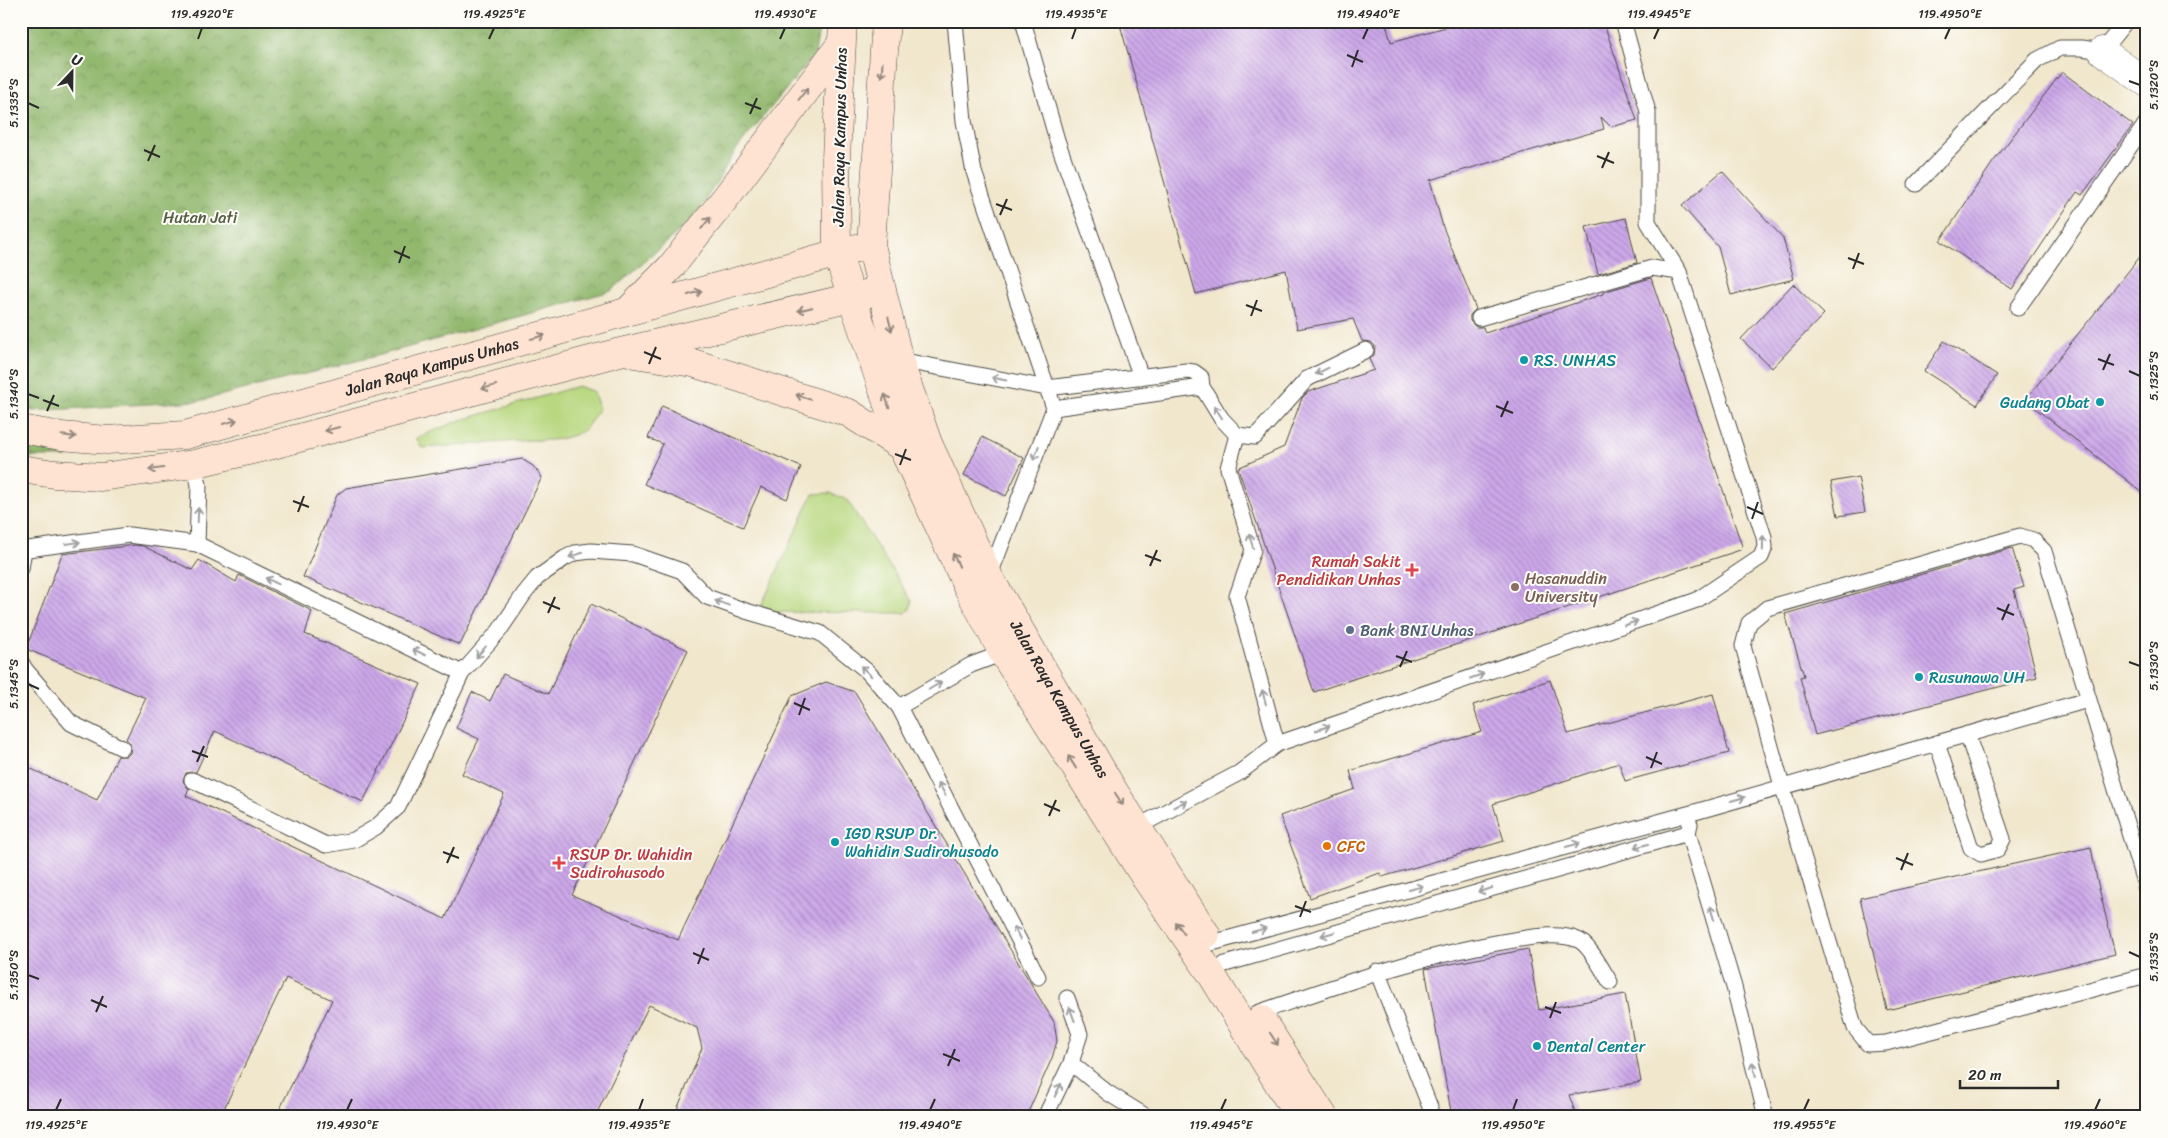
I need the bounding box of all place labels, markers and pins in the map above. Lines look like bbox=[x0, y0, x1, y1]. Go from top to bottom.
place label: RS. UNHAS bbox=[1534, 346, 1616, 375]
marker: RS. UNHAS bbox=[1518, 354, 1530, 366]
place label: Gudang Obat bbox=[2000, 388, 2090, 417]
marker: Gudang Obat bbox=[2094, 396, 2106, 408]
place label: Rumah Sakit Pendidikan Unhas bbox=[1276, 547, 1402, 594]
marker: Rumah Sakit Pendidikan Unhas bbox=[1405, 563, 1419, 577]
place label: Hasanuddin University bbox=[1525, 564, 1607, 611]
marker: Hasanuddin University bbox=[1509, 581, 1521, 593]
place label: Bank BNI Unhas bbox=[1360, 616, 1474, 645]
marker: Bank BNI Unhas bbox=[1344, 624, 1356, 636]
place label: Rusunawa UH bbox=[1929, 663, 2026, 692]
marker: Rusunawa UH bbox=[1913, 671, 1925, 683]
place label: IGD RSUP Dr. Wahidin Sudirohusodo bbox=[844, 819, 999, 866]
place label: CFC bbox=[1337, 832, 1366, 861]
marker: IGD RSUP Dr. Wahidin Sudirohusodo bbox=[829, 836, 841, 848]
place label: RSUP Dr. Wahidin Sudirohusodo bbox=[570, 840, 693, 887]
marker: CFC bbox=[1321, 840, 1333, 852]
marker: RSUP Dr. Wahidin Sudirohusodo bbox=[552, 856, 566, 870]
place label: Dental Center bbox=[1547, 1032, 1647, 1061]
marker: Dental Center bbox=[1531, 1040, 1543, 1052]

